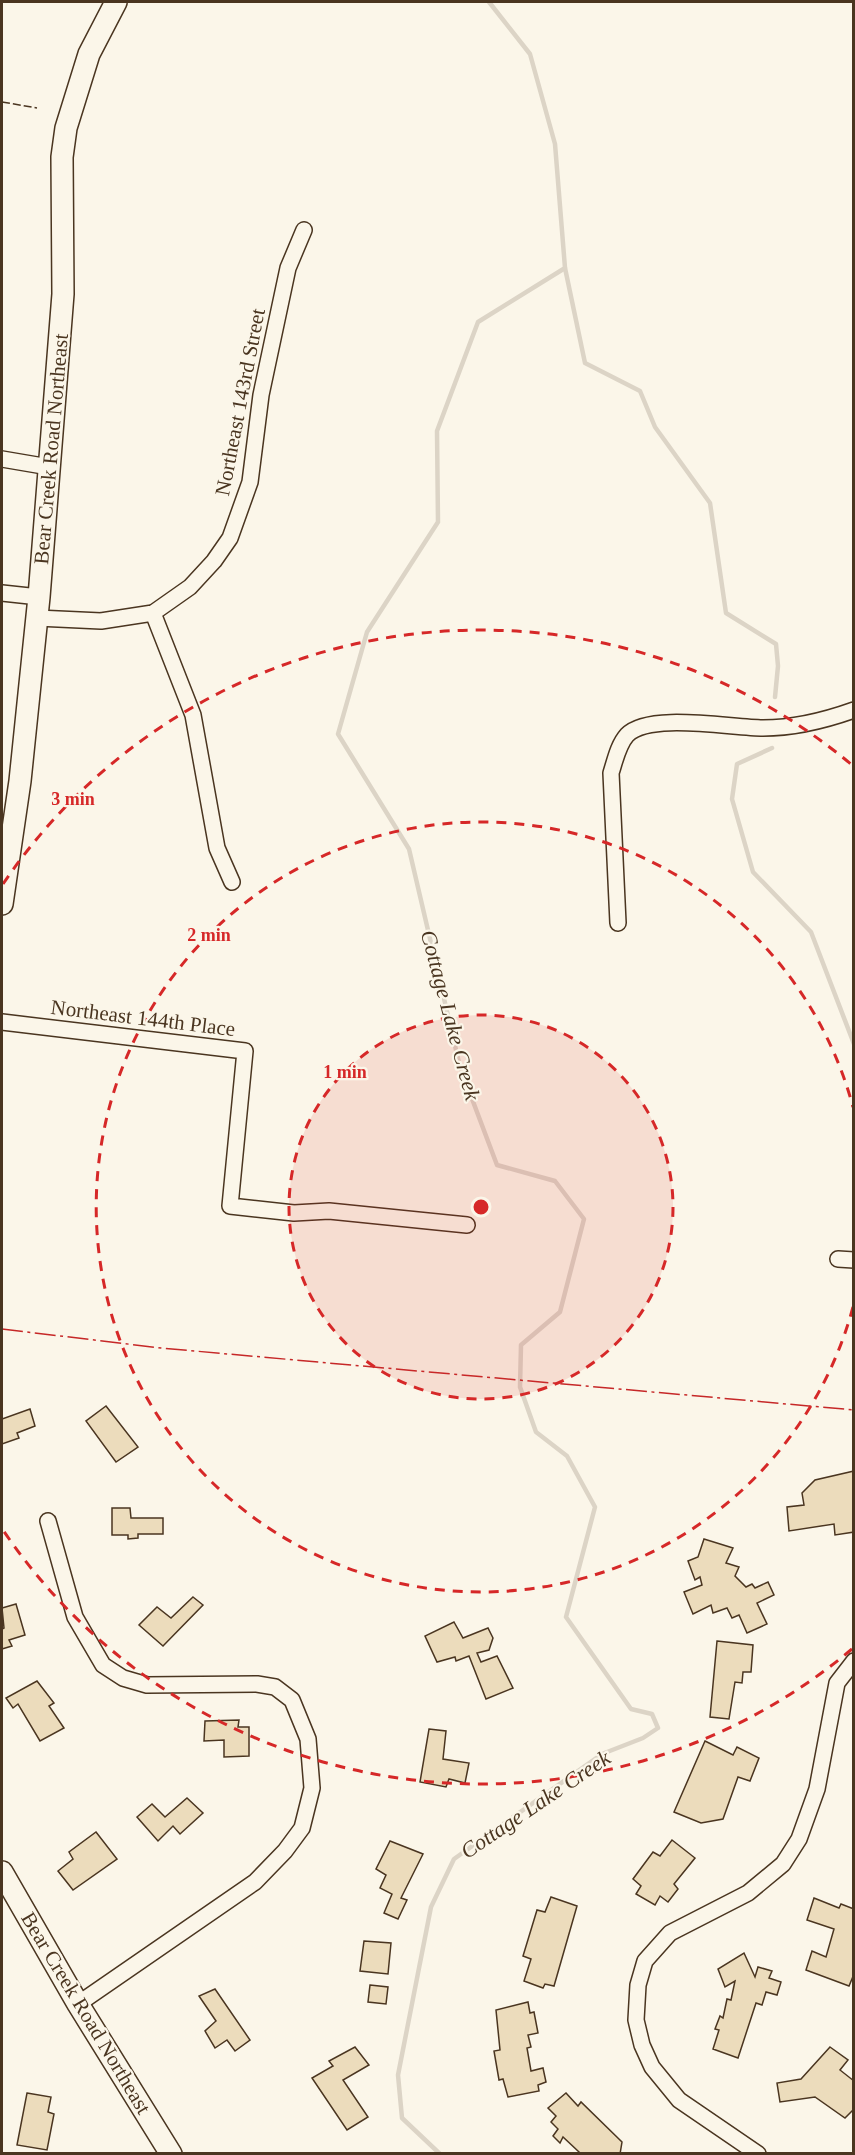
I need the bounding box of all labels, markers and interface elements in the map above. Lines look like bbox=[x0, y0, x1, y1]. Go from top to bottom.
street label: Northeast 143rd Street bbox=[210, 306, 270, 498]
street label: Bear Creek Road Northeast bbox=[29, 332, 73, 565]
text: 3 min bbox=[51, 789, 95, 809]
text: 2 min bbox=[187, 925, 231, 945]
water label: Cottage Lake Creek bbox=[416, 927, 486, 1104]
street label: Northeast 144th Place bbox=[50, 995, 236, 1041]
text: 1 min bbox=[323, 1062, 367, 1082]
centre of rings bbox=[471, 1197, 491, 1217]
water label: Cottage Lake Creek bbox=[456, 1744, 616, 1864]
street label: Bear Creek Road Northeast bbox=[16, 1908, 156, 2119]

